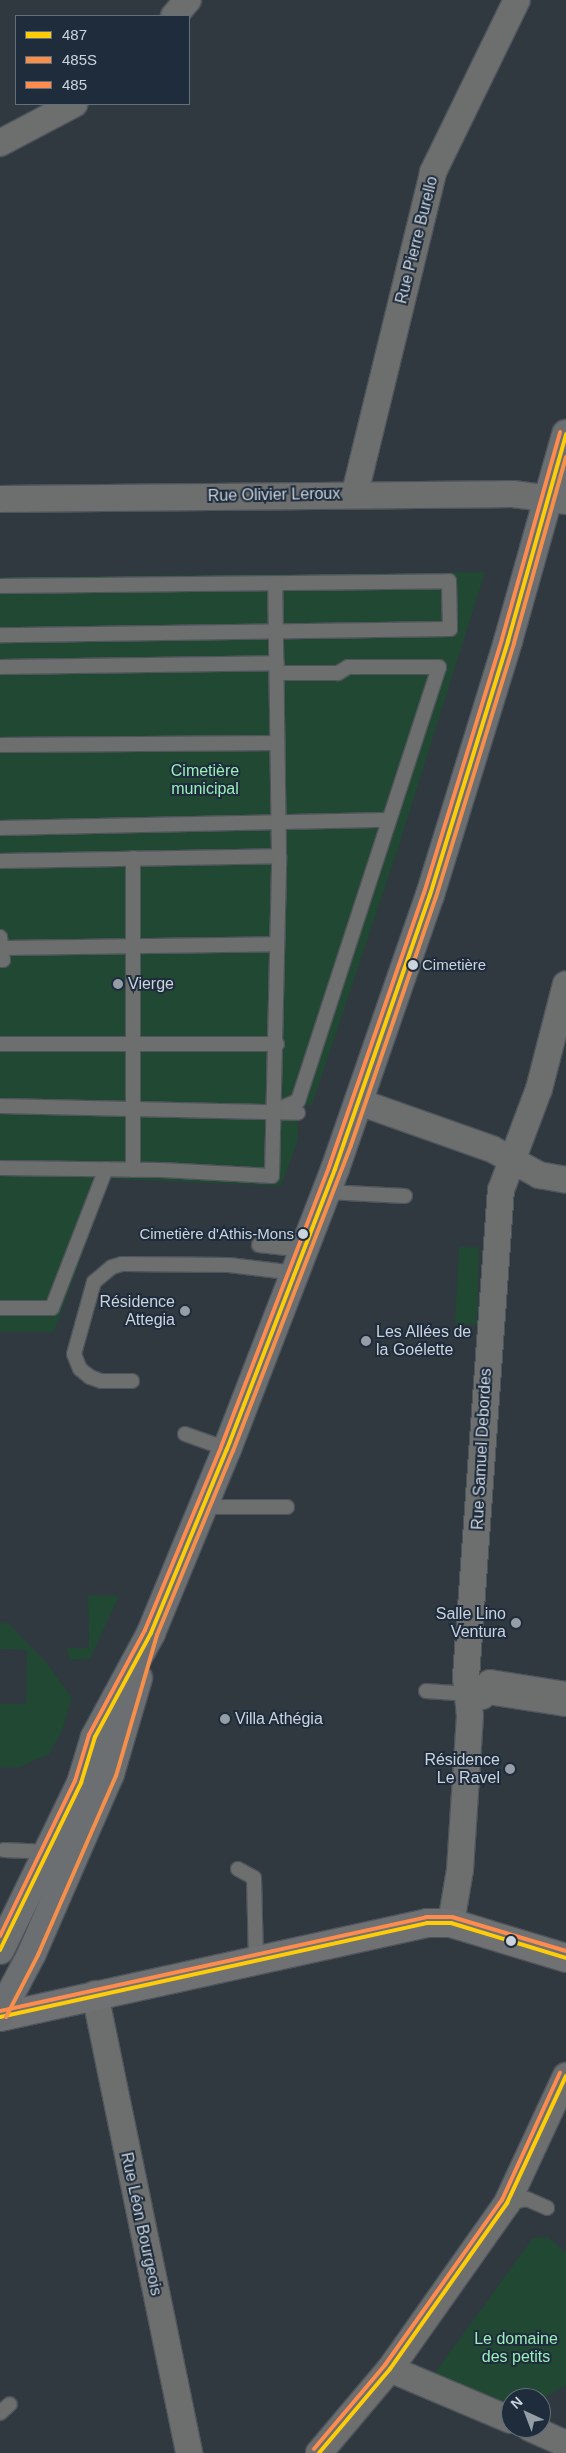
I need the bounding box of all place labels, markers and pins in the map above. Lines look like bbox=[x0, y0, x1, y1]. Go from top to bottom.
place label: Cimetière bbox=[422, 956, 486, 974]
marker: Cimetière bbox=[408, 960, 418, 970]
place label: Vierge bbox=[128, 974, 174, 994]
marker: Vierge bbox=[112, 978, 124, 990]
place label: Cimetière d'Athis-Mons bbox=[139, 1225, 294, 1243]
marker: Cimetière d'Athis-Mons bbox=[298, 1229, 308, 1239]
place label: Résidence Attegia bbox=[99, 1292, 175, 1330]
marker: Résidence Attegia bbox=[179, 1305, 191, 1317]
place label: Les Allées de la Goélette bbox=[376, 1322, 472, 1360]
marker: Les Allées de la Goélette bbox=[360, 1335, 372, 1347]
place label: Salle Lino Ventura bbox=[436, 1604, 506, 1642]
marker: Salle Lino Ventura bbox=[510, 1617, 522, 1629]
place label: Villa Athégia bbox=[235, 1709, 324, 1729]
marker: Villa Athégia bbox=[219, 1713, 231, 1725]
place label: Résidence Le Ravel bbox=[424, 1750, 500, 1788]
marker: Résidence Le Ravel bbox=[504, 1763, 516, 1775]
unlabelled marker bbox=[506, 1936, 516, 1946]

